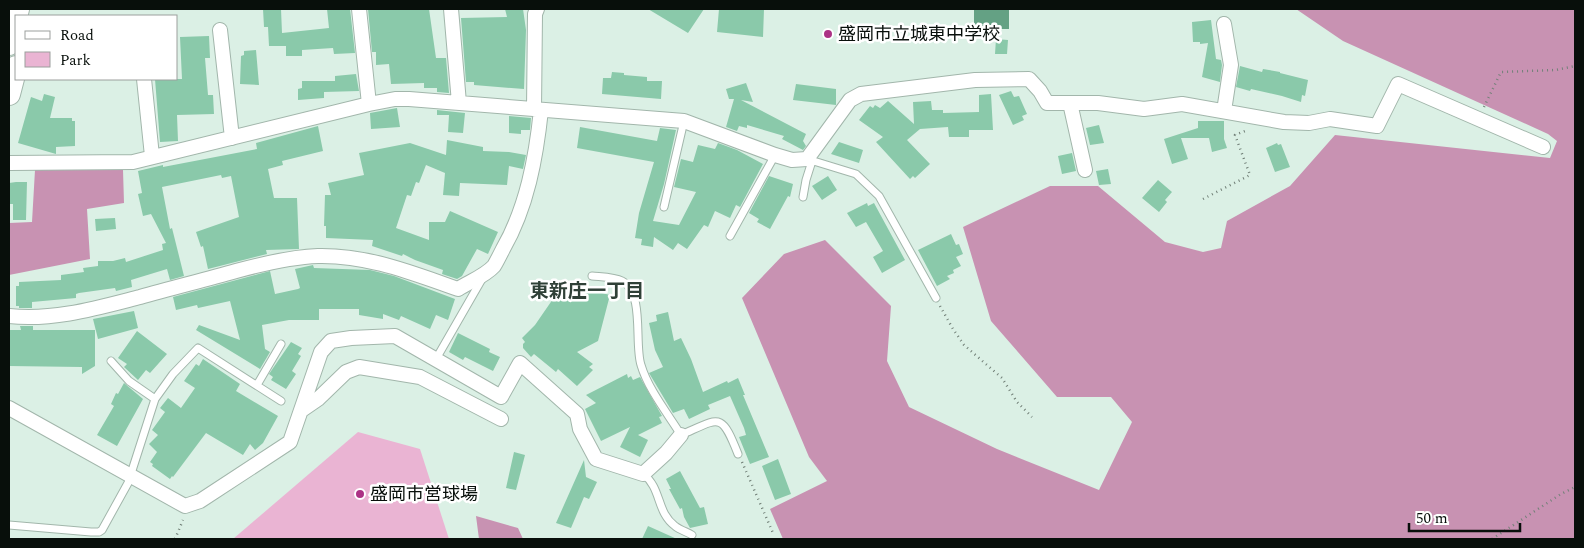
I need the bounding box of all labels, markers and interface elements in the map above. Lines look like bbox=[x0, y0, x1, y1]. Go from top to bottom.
legend bbox=[15, 15, 178, 80]
place label: 盛岡市立城東中学校 bbox=[838, 21, 1000, 48]
text: Road bbox=[60, 24, 94, 47]
marker: 盛岡市立城東中学校 bbox=[822, 28, 834, 40]
text: Park bbox=[60, 49, 91, 72]
district label: 東新庄一丁目 bbox=[530, 277, 644, 306]
place label: 盛岡市営球場 bbox=[370, 481, 478, 508]
marker: 盛岡市営球場 bbox=[354, 488, 366, 500]
scale bar bbox=[1409, 500, 1520, 532]
text: 50 m bbox=[1416, 507, 1448, 530]

